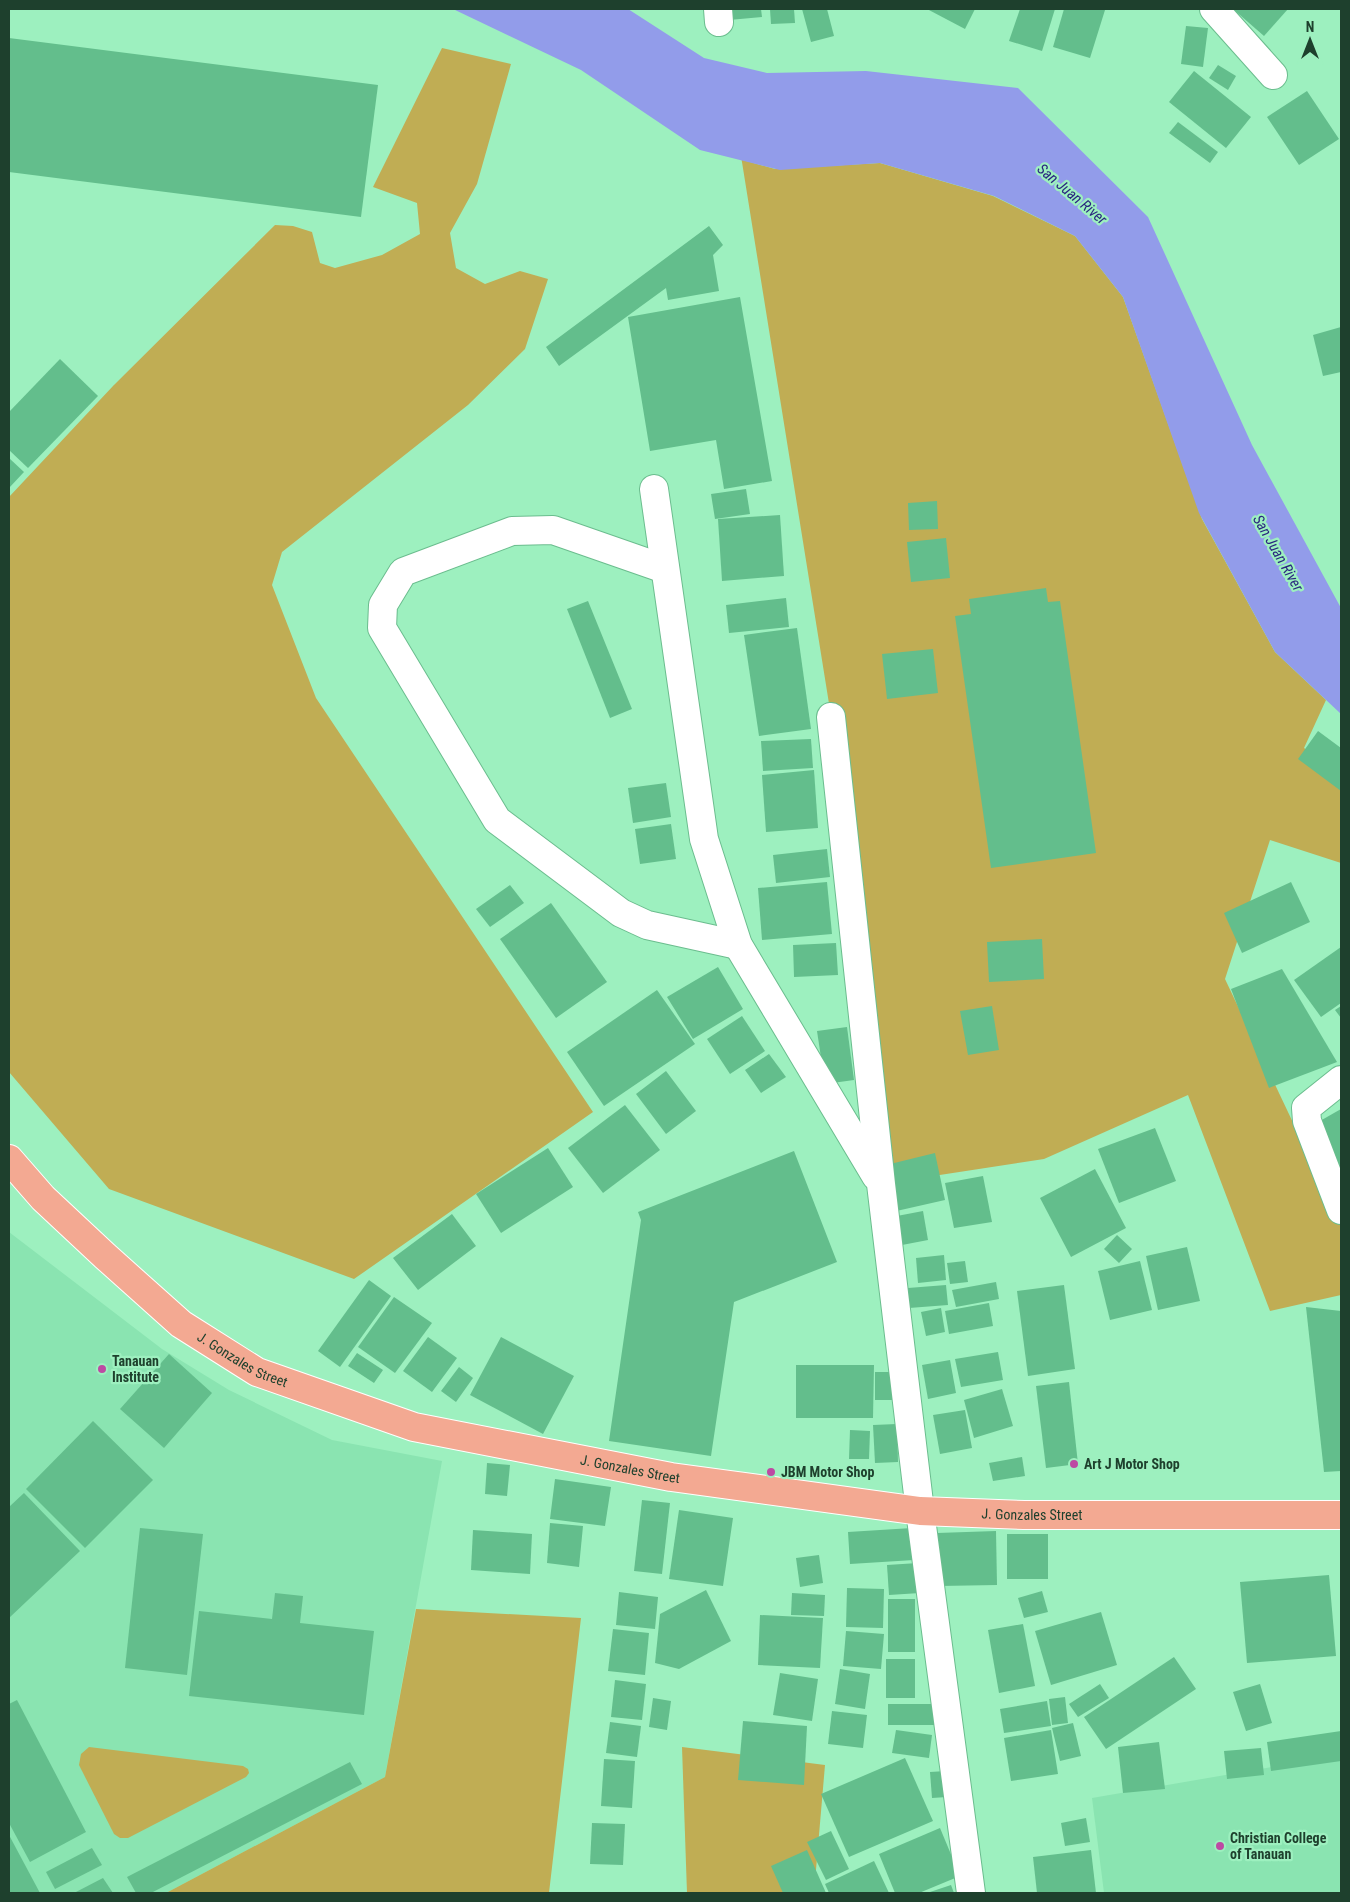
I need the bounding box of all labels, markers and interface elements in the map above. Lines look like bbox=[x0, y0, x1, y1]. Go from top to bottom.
north arrow bbox=[1285, 15, 1335, 65]
text: N bbox=[1306, 19, 1314, 35]
water label: San Juan River bbox=[1034, 160, 1111, 229]
water label: San Juan River bbox=[1249, 512, 1307, 595]
street label: J. Gonzales Street bbox=[194, 1328, 290, 1390]
place label: Tanauan Institute bbox=[112, 1353, 159, 1385]
marker: Tanauan Institute bbox=[96, 1363, 108, 1375]
street label: J. Gonzales Street bbox=[579, 1452, 681, 1486]
place label: Art J Motor Shop bbox=[1084, 1456, 1180, 1472]
marker: Art J Motor Shop bbox=[1068, 1458, 1080, 1470]
place label: JBM Motor Shop bbox=[781, 1464, 874, 1480]
marker: JBM Motor Shop bbox=[765, 1466, 777, 1478]
street label: J. Gonzales Street bbox=[981, 1505, 1082, 1523]
place label: Christian College of Tanauan bbox=[1230, 1830, 1327, 1862]
marker: Christian College of Tanauan bbox=[1214, 1840, 1226, 1852]

